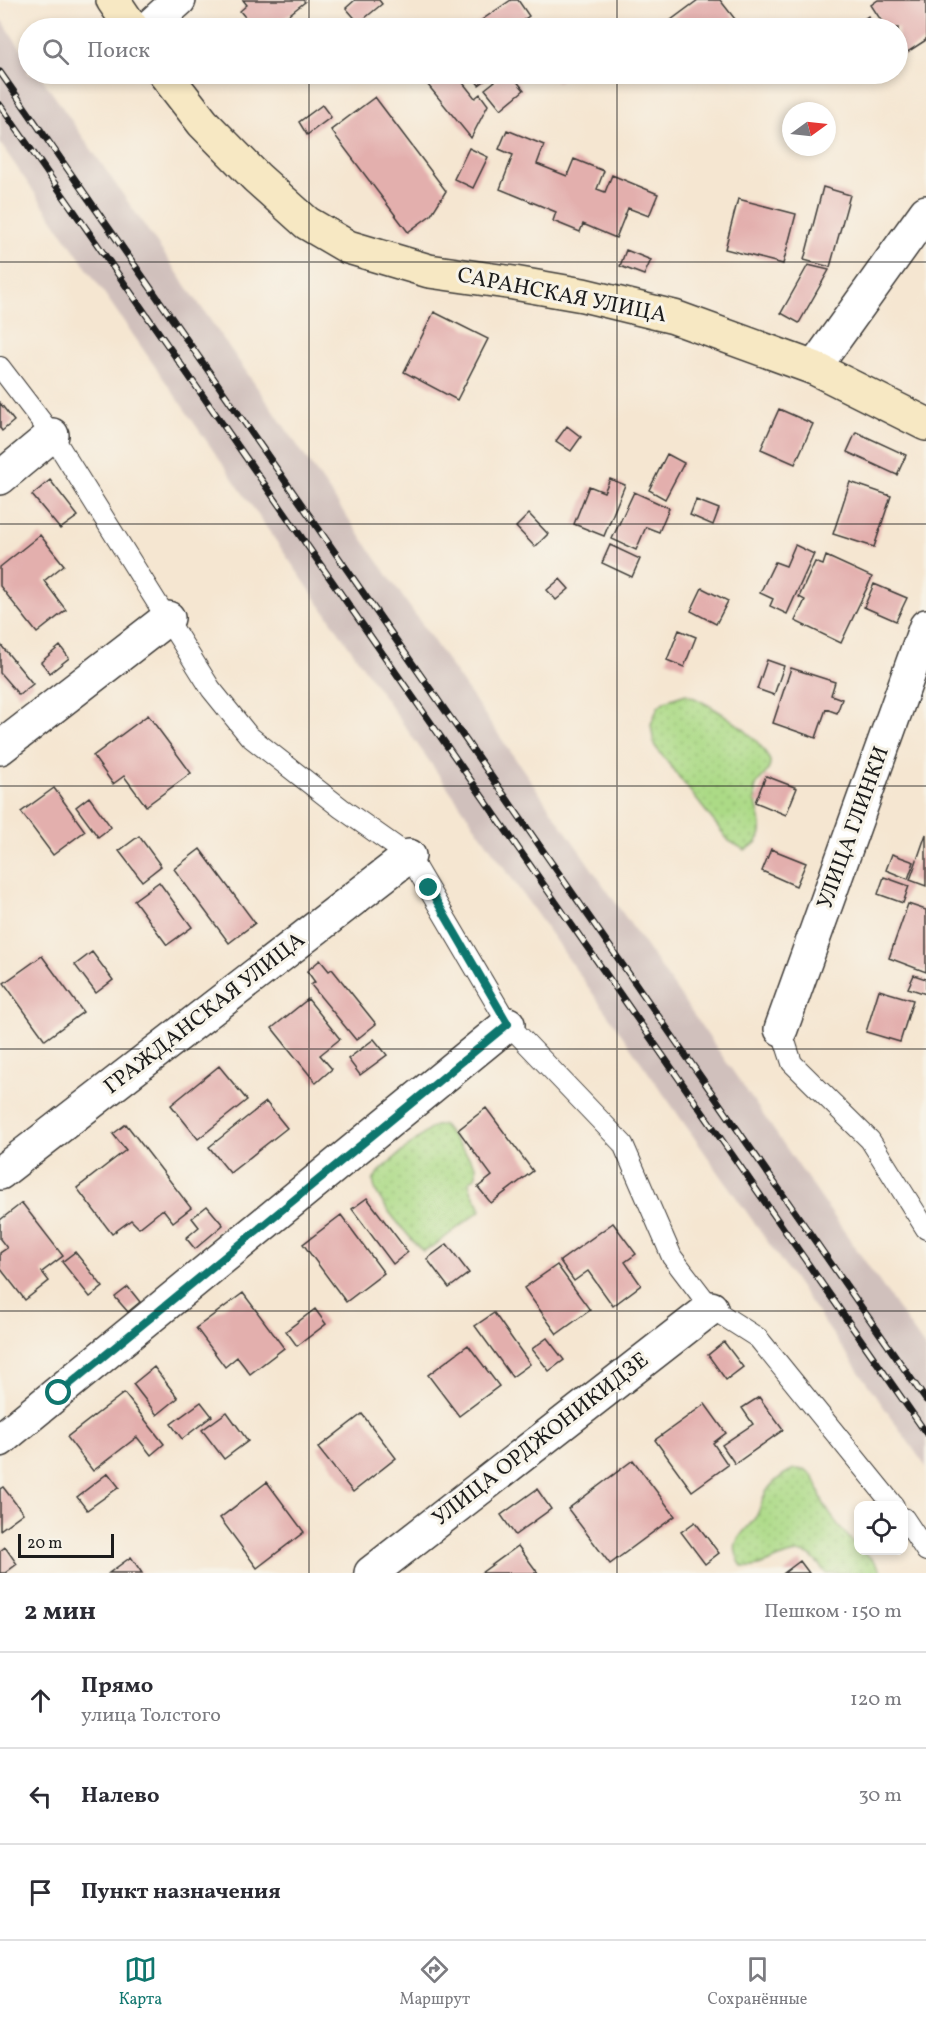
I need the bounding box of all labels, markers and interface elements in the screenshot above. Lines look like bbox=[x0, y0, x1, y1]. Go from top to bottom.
search box bbox=[18, 18, 908, 84]
icon: search bbox=[39, 35, 72, 68]
text: Поиск bbox=[87, 36, 150, 67]
north arrow bbox=[782, 102, 836, 156]
street label: САРАНСКАЯ УЛИЦА bbox=[455, 261, 669, 331]
street label: УЛИЦА ГЛИНКИ bbox=[810, 742, 898, 914]
route end bbox=[415, 874, 441, 900]
street label: ГРАЖДАНСКАЯ УЛИЦА bbox=[98, 926, 312, 1102]
street label: УЛИЦА ОРДЖОНИКИДЗЕ bbox=[426, 1346, 656, 1534]
route start bbox=[45, 1379, 71, 1405]
map controls bbox=[854, 1501, 908, 1555]
button: locate bbox=[854, 1501, 908, 1555]
scale bar bbox=[18, 1531, 114, 1558]
text: 20 m bbox=[27, 1533, 62, 1555]
text: 2 мин bbox=[24, 1594, 96, 1630]
text: Пешком · 150 m bbox=[764, 1598, 902, 1626]
text: Прямо bbox=[81, 1671, 153, 1702]
icon: ahead bbox=[24, 1684, 57, 1717]
text: 120 m bbox=[850, 1686, 902, 1714]
text: улица Толстого bbox=[81, 1702, 221, 1730]
icon: left bbox=[24, 1780, 57, 1813]
text: Налево bbox=[81, 1781, 160, 1812]
text: 30 m bbox=[858, 1782, 902, 1810]
icon: arrive bbox=[24, 1876, 57, 1909]
text: Пункт назначения bbox=[81, 1877, 281, 1908]
tab: Карта bbox=[119, 1953, 162, 2011]
tab: Маршрут bbox=[399, 1953, 470, 2011]
tab: Сохранённые bbox=[707, 1953, 807, 2011]

